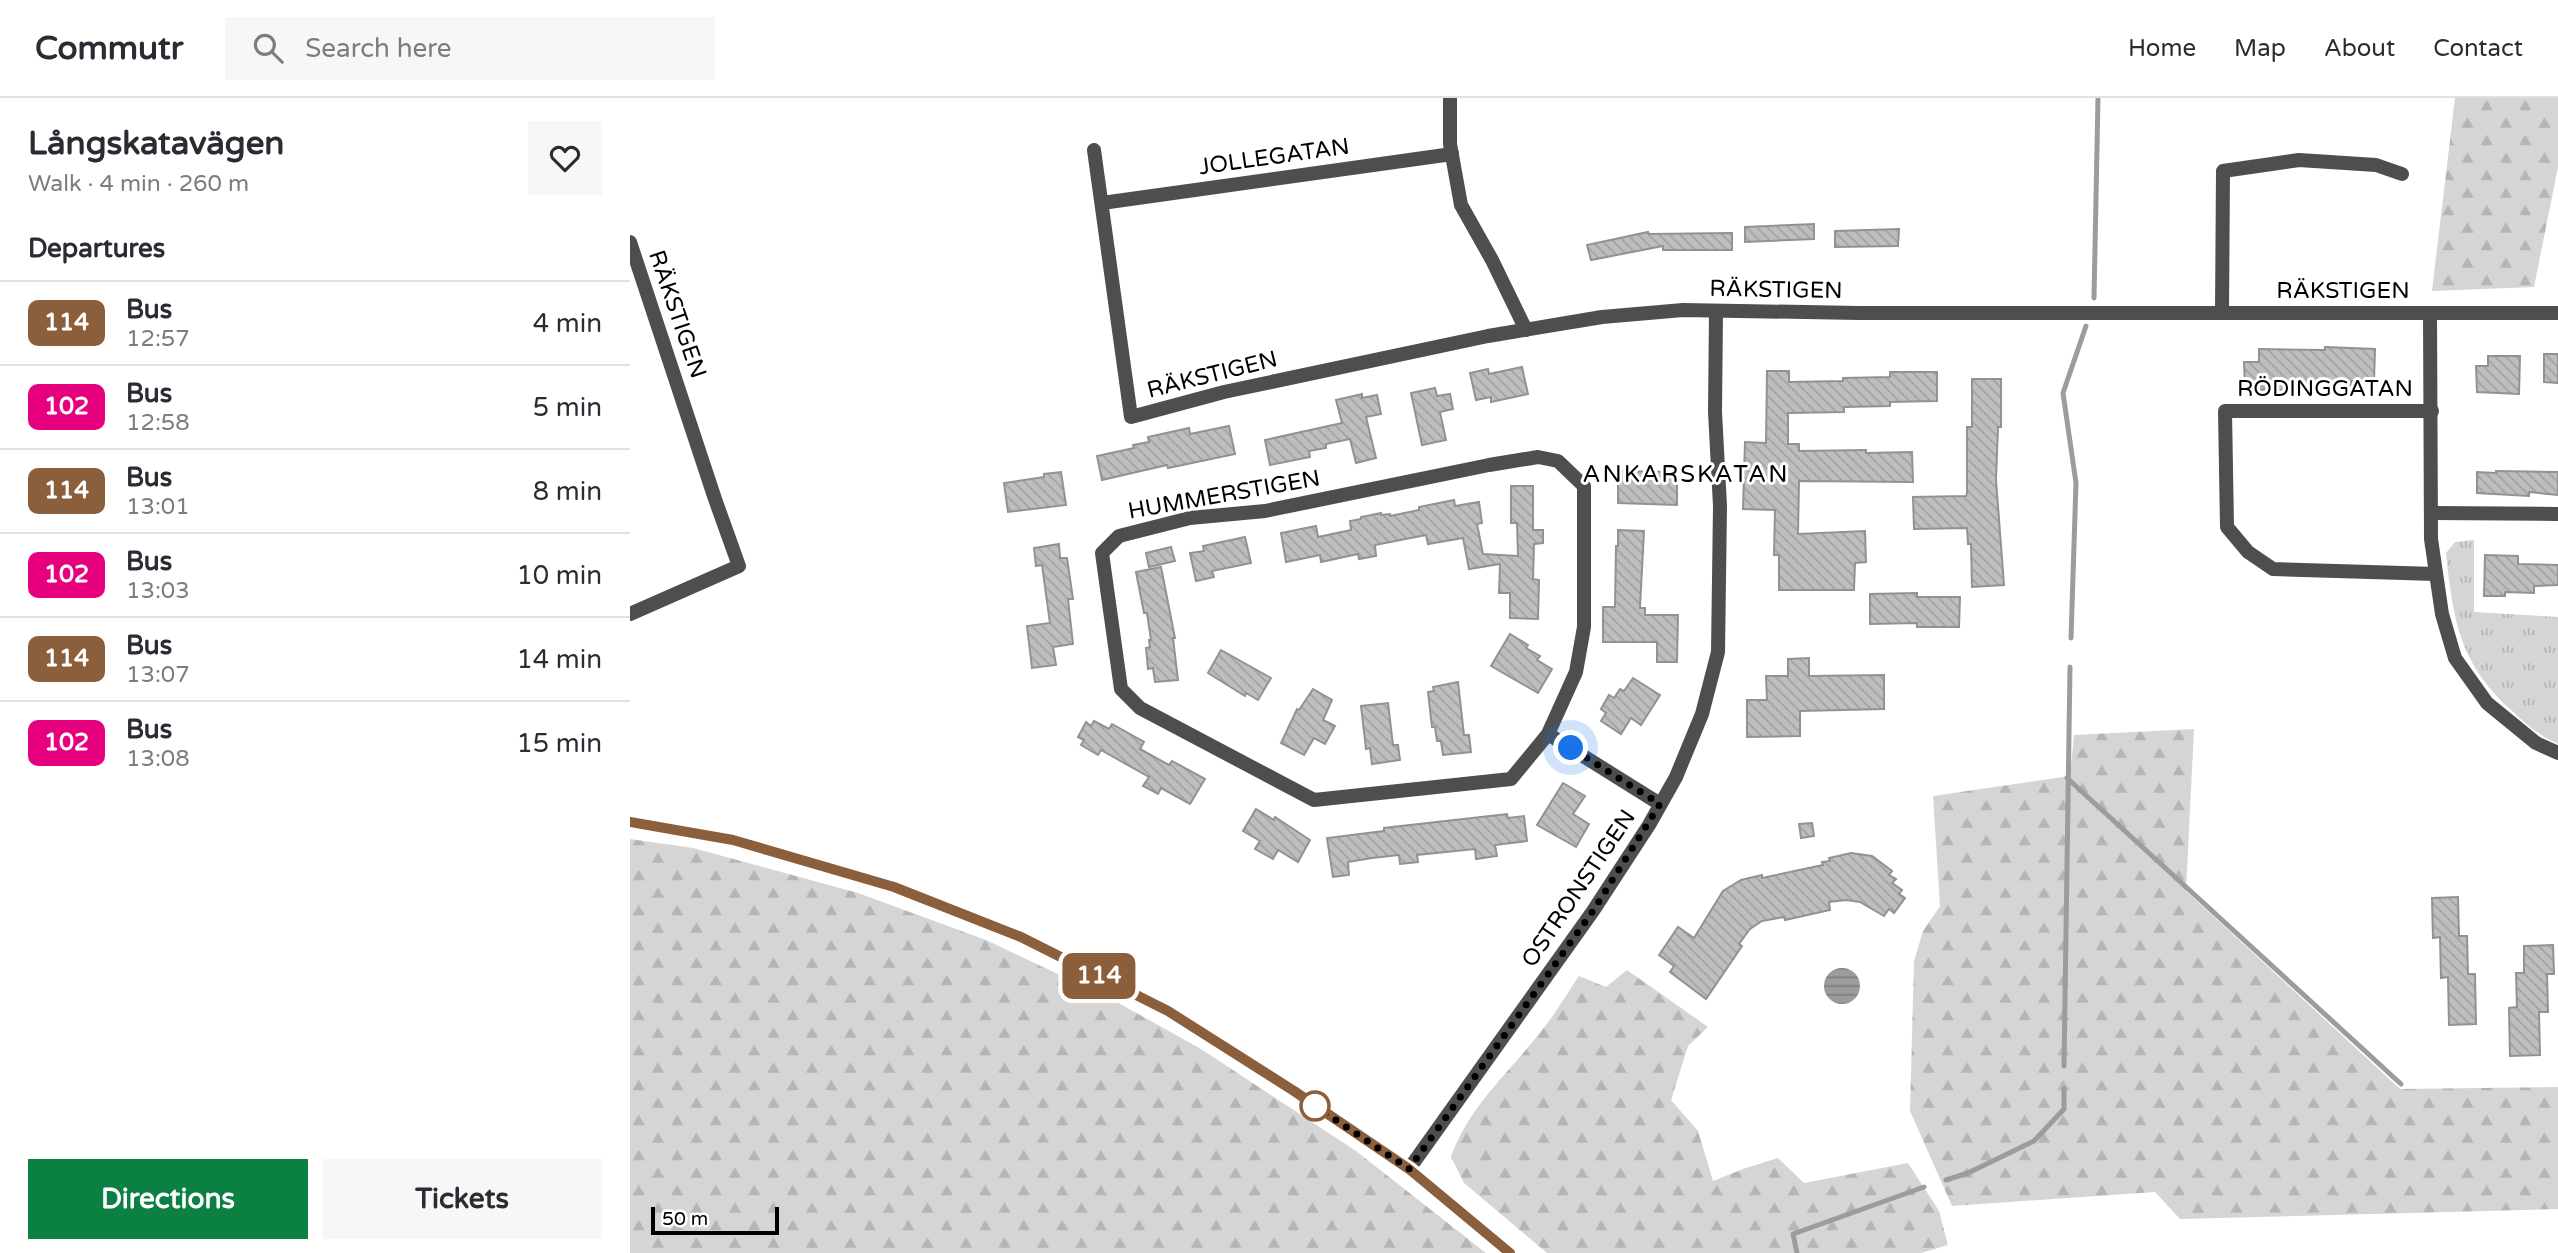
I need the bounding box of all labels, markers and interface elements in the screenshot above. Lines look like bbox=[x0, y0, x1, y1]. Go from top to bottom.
search box bbox=[225, 17, 715, 80]
text: Commutr bbox=[35, 29, 183, 68]
icon: search bbox=[249, 29, 287, 67]
text: Search here bbox=[305, 33, 451, 64]
text: Home bbox=[2128, 34, 2196, 63]
text: Map bbox=[2234, 34, 2286, 63]
text: About bbox=[2324, 34, 2395, 63]
text: Contact bbox=[2433, 34, 2523, 63]
button: heart bbox=[528, 121, 602, 195]
text: Långskatavägen bbox=[28, 124, 284, 163]
street label: JOLLEGATAN bbox=[1197, 133, 1351, 181]
text: Walk · 4 min · 260 m bbox=[28, 170, 249, 198]
text: Departures bbox=[28, 233, 165, 264]
street label: RÄKSTIGEN bbox=[642, 247, 712, 382]
street label: RÄKSTIGEN bbox=[1709, 275, 1843, 305]
street label: RÄKSTIGEN bbox=[2276, 277, 2410, 305]
text: Bus bbox=[126, 294, 172, 325]
text: 114 bbox=[44, 308, 89, 337]
text: 4 min bbox=[533, 308, 602, 339]
text: 12:57 bbox=[126, 325, 190, 353]
street label: RÄKSTIGEN bbox=[1144, 345, 1280, 405]
street label: RÖDINGGATAN bbox=[2237, 375, 2413, 403]
text: Bus bbox=[126, 378, 172, 409]
text: 102 bbox=[44, 392, 89, 421]
text: 5 min bbox=[533, 392, 602, 423]
text: 12:58 bbox=[126, 409, 190, 437]
district label: ANKARSKATAN bbox=[1583, 460, 1789, 489]
text: Bus bbox=[126, 462, 172, 493]
street label: HUMMERSTIGEN bbox=[1126, 464, 1322, 526]
text: 114 bbox=[44, 476, 89, 505]
text: 8 min bbox=[533, 476, 602, 507]
text: 13:01 bbox=[126, 493, 190, 521]
text: Bus bbox=[126, 546, 172, 577]
text: 102 bbox=[44, 560, 89, 589]
text: 10 min bbox=[516, 560, 602, 591]
text: 13:03 bbox=[126, 577, 190, 605]
text: Bus bbox=[126, 630, 172, 661]
text: 114 bbox=[44, 644, 89, 673]
text: 14 min bbox=[516, 644, 602, 675]
text: 13:07 bbox=[126, 661, 190, 689]
text: Bus bbox=[126, 714, 172, 745]
text: 102 bbox=[44, 728, 89, 757]
text: 15 min bbox=[516, 728, 602, 759]
your location bbox=[1553, 730, 1588, 765]
text: 13:08 bbox=[126, 745, 190, 773]
street label: OSTRONSTIGEN bbox=[1516, 804, 1642, 973]
line badge: 114 bbox=[1059, 953, 1139, 999]
text: 114 bbox=[1076, 961, 1122, 990]
unlabelled marker bbox=[1300, 1091, 1330, 1121]
button: Directions bbox=[28, 1159, 308, 1239]
button: Tickets bbox=[322, 1159, 602, 1239]
scale bar bbox=[651, 1204, 779, 1236]
text: 50 m bbox=[662, 1208, 708, 1230]

